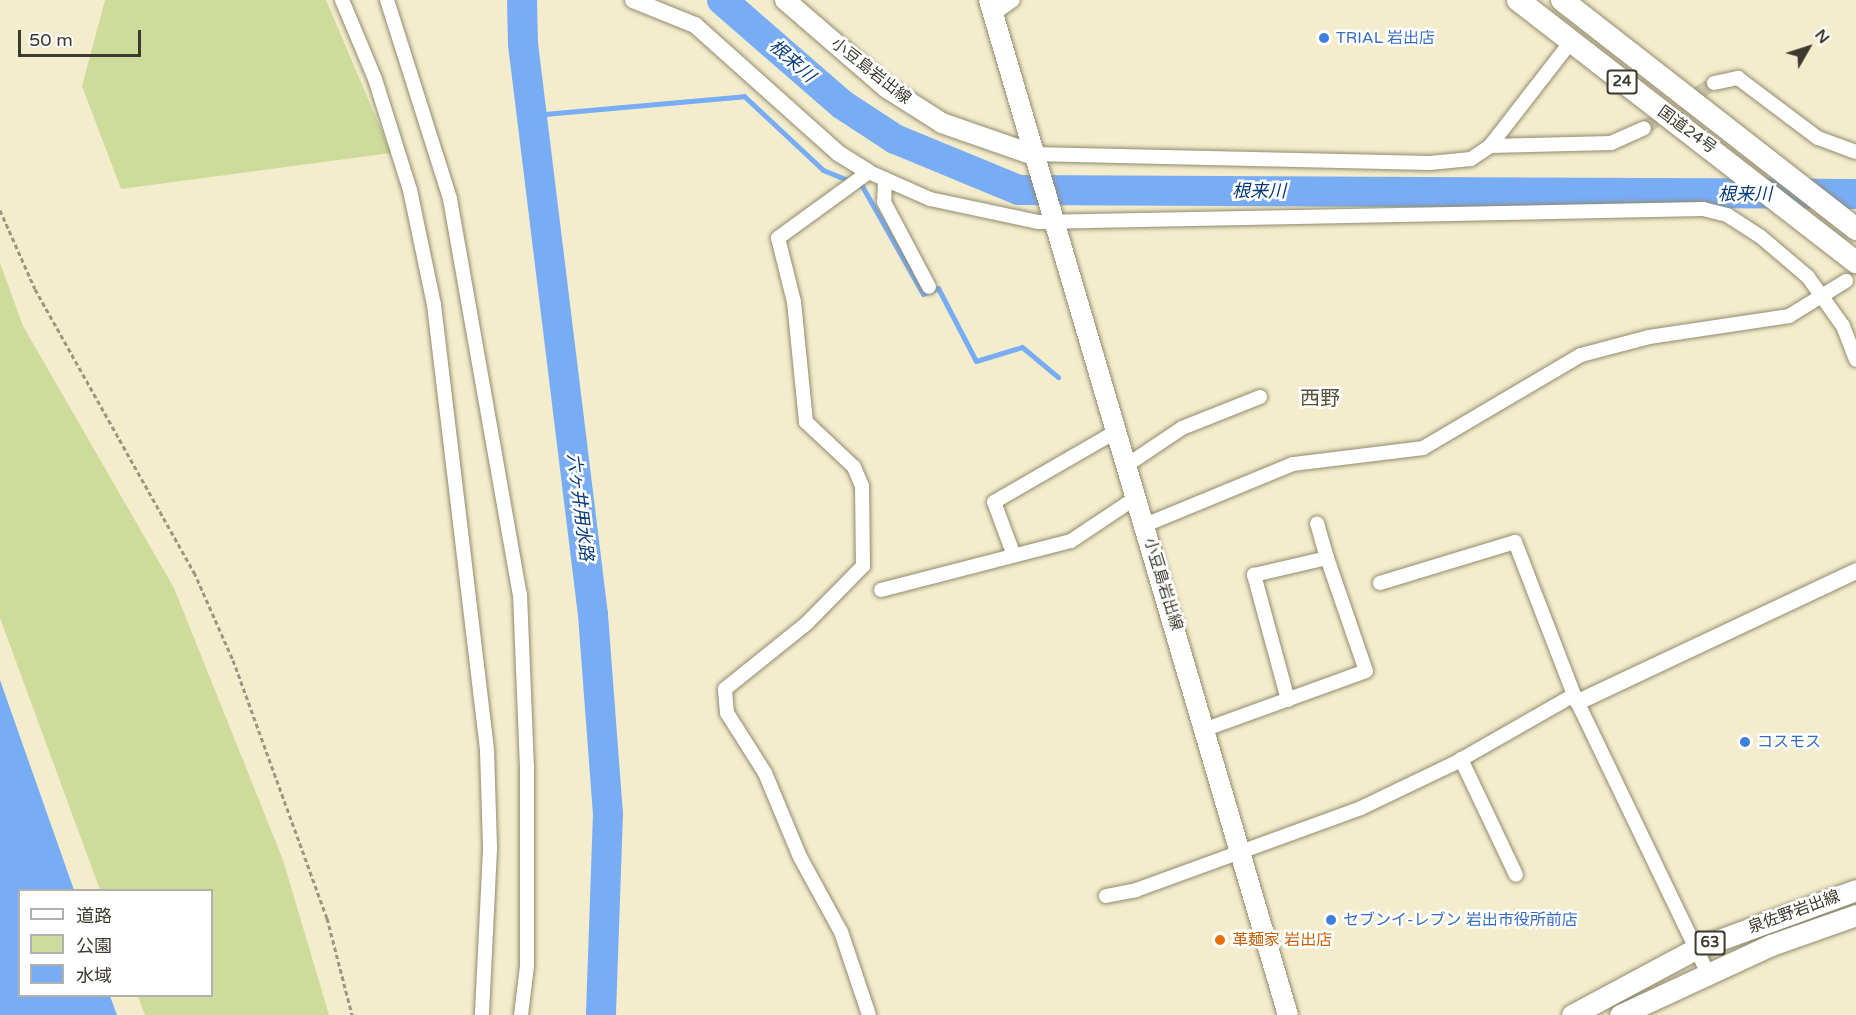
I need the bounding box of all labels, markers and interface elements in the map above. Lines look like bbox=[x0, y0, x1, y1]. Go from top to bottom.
scale bar bbox=[21, 18, 144, 56]
north arrow bbox=[1778, 18, 1838, 78]
text: N bbox=[1810, 25, 1834, 48]
place label: TRIAL 岩出店 bbox=[1336, 28, 1435, 48]
text: 50 m bbox=[29, 29, 73, 51]
marker: TRIAL 岩出店 bbox=[1317, 31, 1331, 45]
street label: 小豆島岩出線 bbox=[827, 34, 915, 108]
water label: 根来川 bbox=[765, 35, 819, 87]
road number: 24 bbox=[1606, 70, 1638, 94]
street label: 国道24号 bbox=[1654, 102, 1720, 158]
water label: 根来川 bbox=[1232, 180, 1286, 202]
water label: 根来川 bbox=[1718, 183, 1772, 205]
district label: 西野 bbox=[1300, 387, 1340, 411]
water label: 六ヶ井用水路 bbox=[563, 452, 597, 562]
street label: 小豆島岩出線 bbox=[1140, 535, 1186, 633]
place label: コスモス bbox=[1757, 732, 1821, 752]
marker: コスモス bbox=[1738, 735, 1752, 749]
street label: 泉佐野岩出線 bbox=[1746, 887, 1842, 937]
legend bbox=[18, 889, 213, 997]
text: 道路 bbox=[76, 905, 112, 927]
place label: セブンイ-レブン 岩出市役所前店 bbox=[1343, 910, 1578, 930]
marker: セブンイ-レブン 岩出市役所前店 bbox=[1324, 913, 1338, 927]
place label: 革麺家 岩出店 bbox=[1232, 930, 1332, 950]
road number: 63 bbox=[1694, 931, 1726, 955]
marker: 革麺家 岩出店 bbox=[1213, 933, 1227, 947]
text: 公園 bbox=[76, 935, 112, 957]
text: 水域 bbox=[76, 965, 112, 987]

